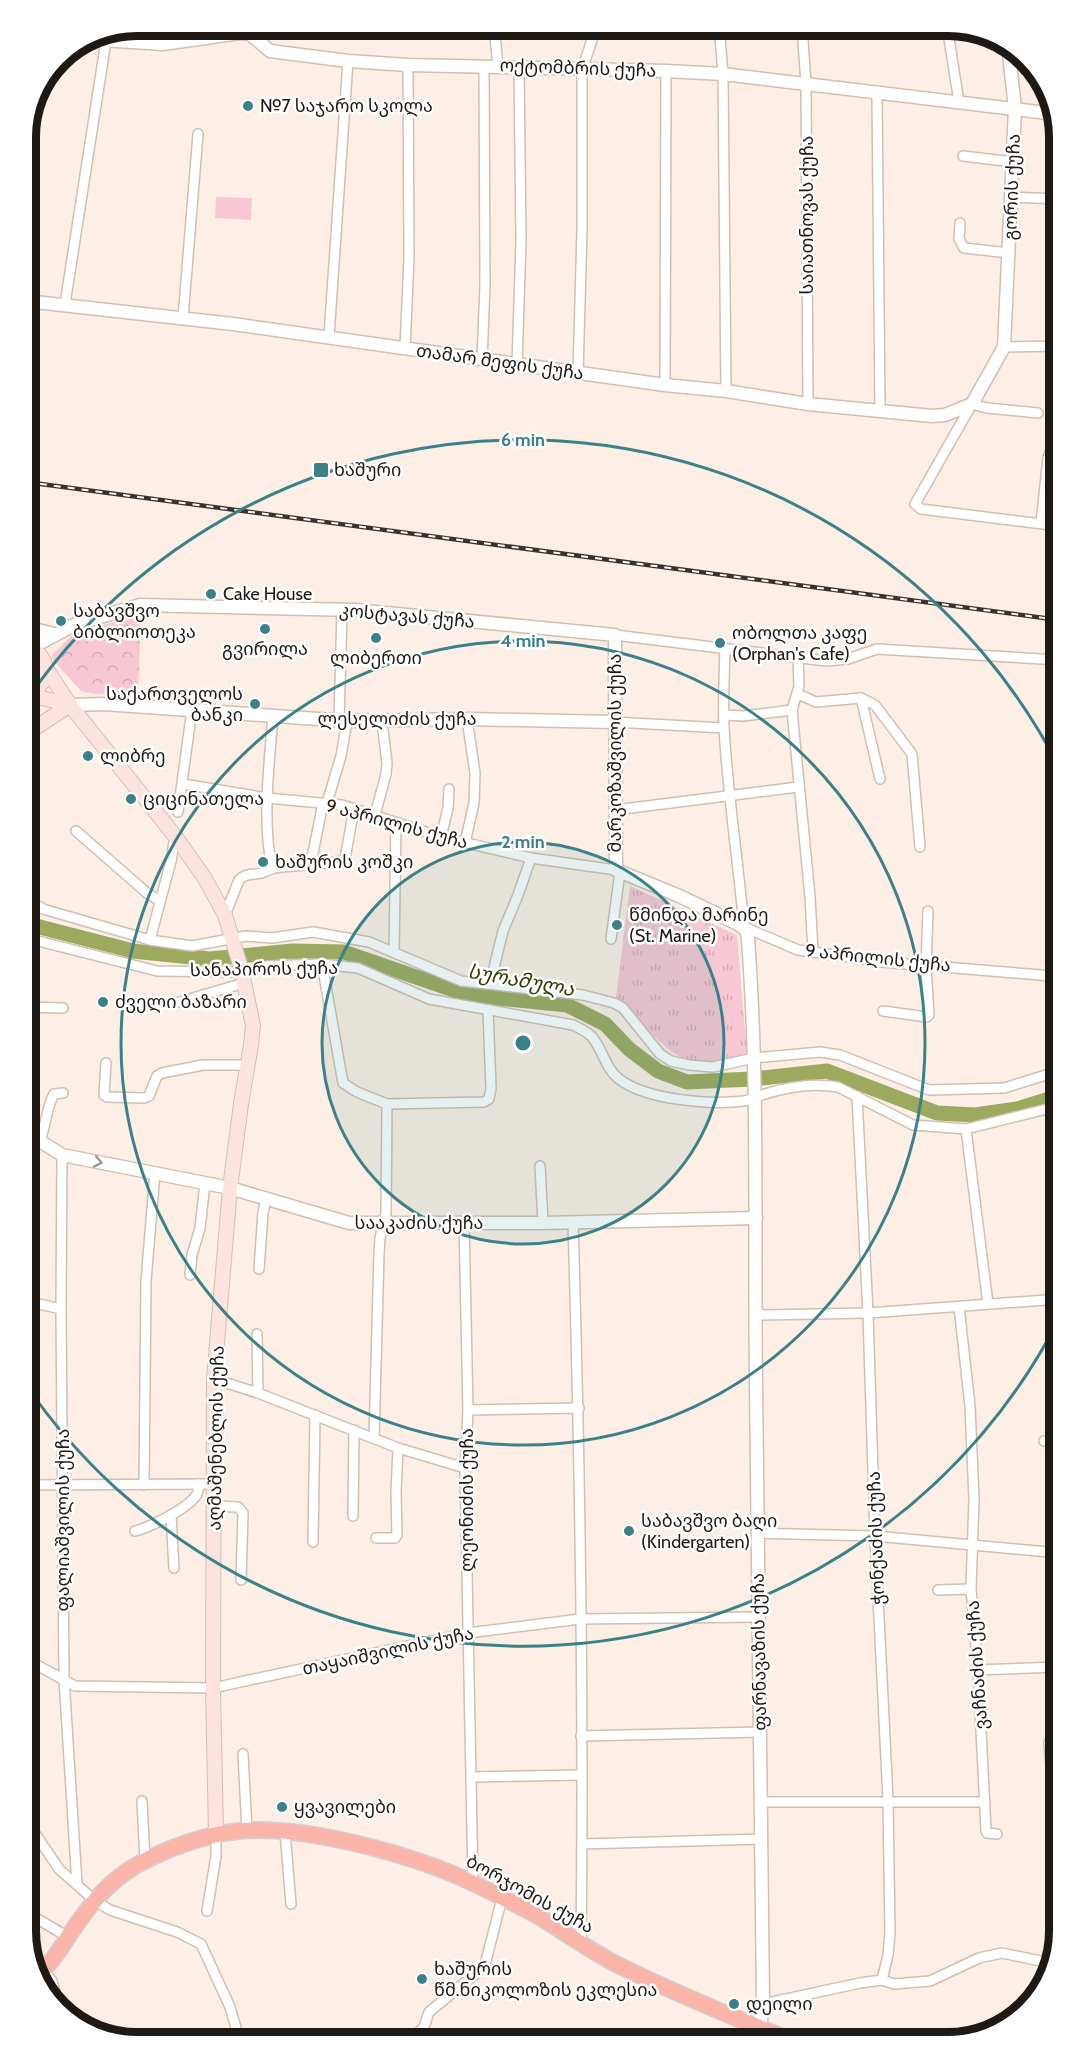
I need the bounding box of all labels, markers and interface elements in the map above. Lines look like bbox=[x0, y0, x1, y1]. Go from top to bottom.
street label: ოქტომბრის ქუჩა bbox=[499, 54, 657, 82]
place label: №7 საჯარო სკოლა bbox=[260, 95, 433, 117]
marker: №7 საჯარო სკოლა bbox=[241, 99, 255, 113]
street label: გორის ქუჩა bbox=[999, 133, 1025, 241]
street label: საიათნოვას ქუჩა bbox=[796, 136, 818, 295]
street label: თამარ მეფის ქუჩა bbox=[415, 339, 585, 385]
text: 6 min bbox=[501, 429, 545, 451]
place label: ხაშური bbox=[334, 459, 401, 481]
marker: ხაშური bbox=[312, 461, 330, 479]
place label: Cake House bbox=[223, 583, 312, 605]
marker: Cake House bbox=[204, 587, 218, 601]
street label: კოსტავას ქუჩა bbox=[338, 599, 476, 633]
place label: საბავშვო ბიბლიოთეკა bbox=[73, 600, 196, 643]
marker: საბავშვო ბიბლიოთეკა bbox=[54, 614, 68, 628]
marker: გვირილა bbox=[258, 622, 272, 636]
place label: ობოლთა კაფე (Orphan's Cafe) bbox=[732, 622, 867, 665]
text: 4 min bbox=[500, 630, 546, 652]
marker: ლიბერთი bbox=[369, 631, 383, 645]
marker: ობოლთა კაფე (Orphan's Cafe) bbox=[713, 636, 727, 650]
place label: გვირილა bbox=[222, 638, 308, 660]
place label: ლიბერთი bbox=[330, 647, 422, 669]
street label: მარკოზაშვილის ქუჩა bbox=[604, 654, 626, 852]
place label: საქართველოს ბანკი bbox=[106, 683, 243, 726]
marker: საქართველოს ბანკი bbox=[248, 697, 262, 711]
street label: ლესელიძის ქუჩა bbox=[317, 708, 477, 730]
place label: ლიბრე bbox=[100, 745, 166, 767]
marker: ლიბრე bbox=[81, 749, 95, 763]
place label: ციცინათელა bbox=[143, 788, 264, 810]
marker: ციცინათელა bbox=[124, 792, 138, 806]
street label: 9 აპრილის ქუჩა bbox=[324, 794, 470, 854]
text: 2 min bbox=[501, 831, 545, 853]
place label: ხაშურის კოშკი bbox=[275, 851, 413, 873]
marker: ხაშურის კოშკი bbox=[256, 855, 270, 869]
place label: წმინდა მარინე (St. Marine) bbox=[629, 904, 769, 947]
marker: წმინდა მარინე (St. Marine) bbox=[610, 918, 624, 932]
street label: 9 აპრილის ქუჩა bbox=[804, 939, 952, 977]
street label: სანაპიროს ქუჩა bbox=[190, 957, 338, 981]
water label: სურამულა bbox=[466, 959, 577, 1001]
place label: ძველი ბაზარი bbox=[115, 991, 247, 1013]
marker: ძველი ბაზარი bbox=[96, 995, 110, 1009]
centre of rings bbox=[513, 1033, 533, 1053]
one-way arrow bbox=[93, 1155, 103, 1168]
street label: სააკაძის ქუჩა bbox=[355, 1212, 483, 1234]
street label: აღმაშენებლის ქუჩა bbox=[203, 1345, 229, 1531]
street label: ლეონიძის ქუჩა bbox=[456, 1428, 478, 1572]
street label: ფალიაშვილის ქუჩა bbox=[52, 1429, 74, 1611]
street label: ჭონქაძის ქუჩა bbox=[863, 1471, 889, 1605]
place label: საბავშვო ბაღი (Kindergarten) bbox=[641, 1510, 777, 1553]
marker: საბავშვო ბაღი (Kindergarten) bbox=[622, 1524, 636, 1538]
street label: ფარნავაზის ქუჩა bbox=[747, 1573, 771, 1731]
street label: ვაჩნაძის ქუჩა bbox=[962, 1600, 992, 1730]
street label: თაყაიშვილის ქუჩა bbox=[300, 1622, 476, 1680]
place label: ყვავილები bbox=[294, 1796, 396, 1818]
marker: ყვავილები bbox=[275, 1800, 289, 1814]
street label: ბორჯომის ქუჩა bbox=[462, 1850, 598, 1938]
place label: ხაშურის წმ.ნიკოლოზის ეკლესია bbox=[434, 1958, 657, 2001]
marker: ხაშურის წმ.ნიკოლოზის ეკლესია bbox=[415, 1972, 429, 1986]
place label: დეილი bbox=[746, 1993, 813, 2015]
marker: დეილი bbox=[727, 1997, 741, 2011]

